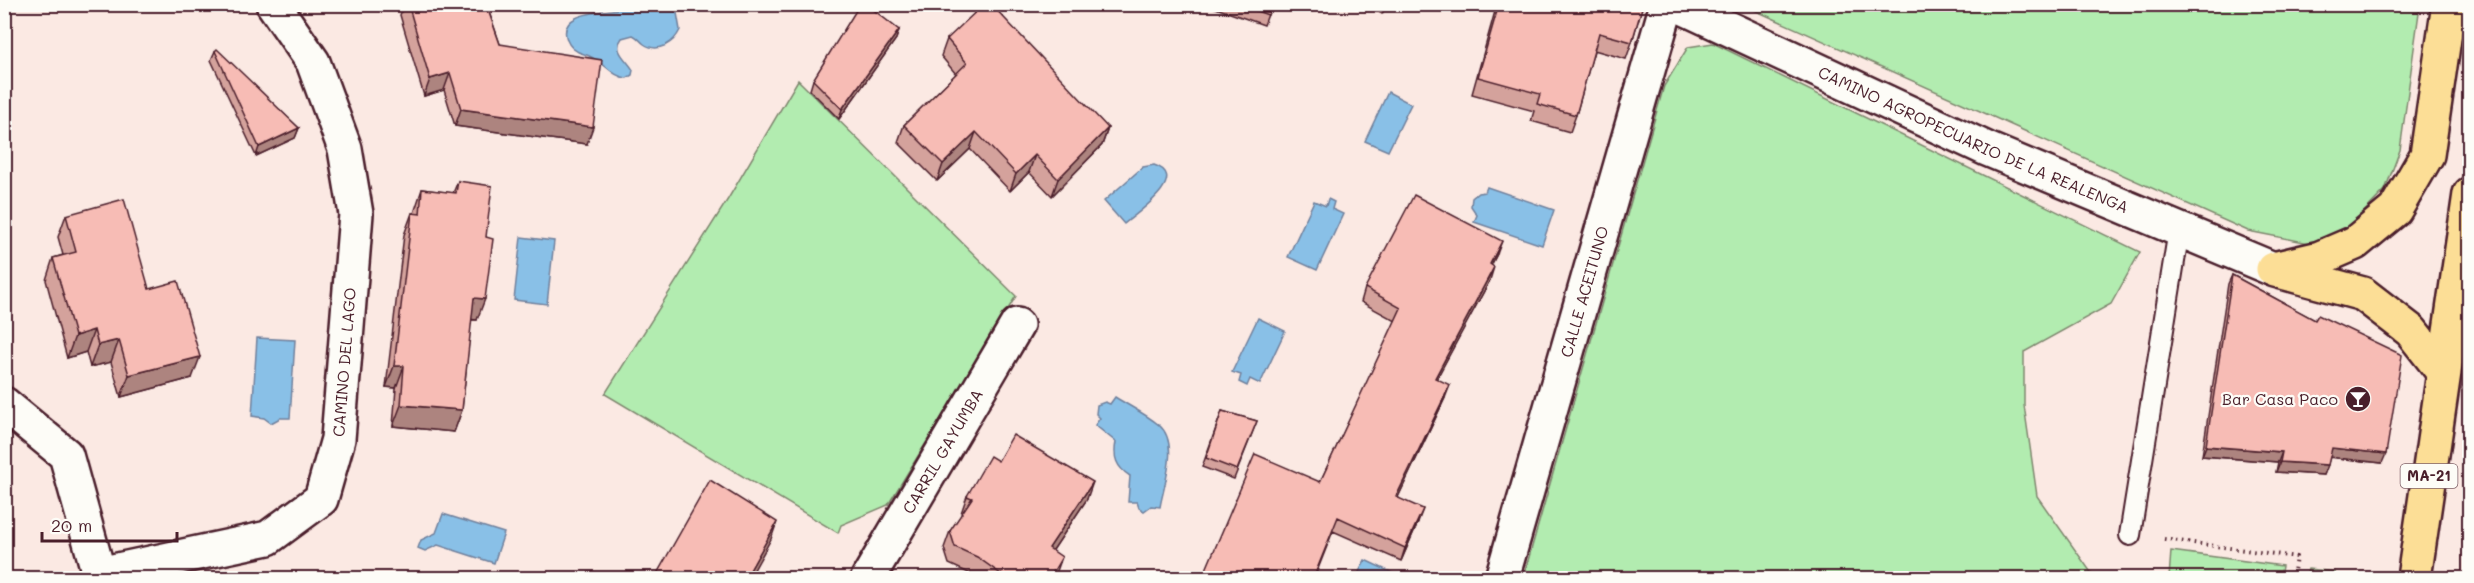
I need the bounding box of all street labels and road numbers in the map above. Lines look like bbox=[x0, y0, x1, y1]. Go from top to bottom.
street label: CAMINO AGROPECUARIO DE LA REALENGA bbox=[1815, 61, 2132, 217]
street label: CALLE ACEITUNO bbox=[1555, 223, 1613, 359]
street label: CAMINO DEL LAGO bbox=[327, 287, 360, 438]
street label: CARRIL GAYUMBA bbox=[897, 385, 987, 517]
road number: MA-21 bbox=[2400, 464, 2458, 488]

